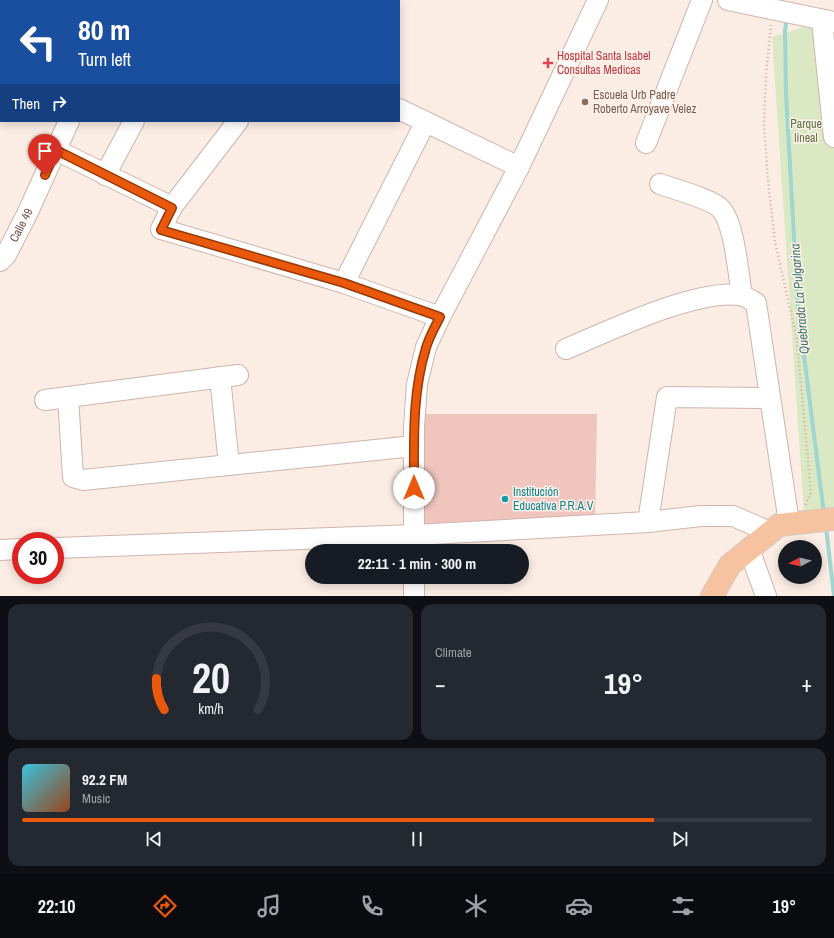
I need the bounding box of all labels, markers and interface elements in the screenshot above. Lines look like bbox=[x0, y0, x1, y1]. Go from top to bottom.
text: 80 m bbox=[78, 11, 130, 49]
icon: left bbox=[12, 16, 64, 68]
text: Turn left bbox=[78, 47, 131, 72]
place label: Hospital Santa Isabel Consultas Medicas bbox=[557, 48, 651, 78]
marker: Hospital Santa Isabel Consultas Medicas bbox=[542, 57, 554, 69]
place label: Escuela Urb Padre Roberto Arroyave Velez bbox=[593, 87, 696, 117]
icon: right bbox=[48, 92, 70, 114]
text: Then bbox=[12, 93, 40, 114]
marker: Escuela Urb Padre Roberto Arroyave Velez bbox=[580, 97, 590, 107]
park label: Parque lineal bbox=[790, 116, 822, 146]
pin bbox=[28, 134, 62, 175]
icon: arrive bbox=[34, 140, 56, 162]
street label: Calle 49 bbox=[6, 206, 37, 245]
water label: Quebrada La Pulgarina bbox=[786, 243, 813, 355]
position arrow bbox=[393, 467, 435, 509]
place label: Institución Educativa P.R.A.V bbox=[513, 484, 594, 514]
marker: Institución Educativa P.R.A.V bbox=[500, 494, 510, 504]
speed limit sign: 30 bbox=[12, 532, 64, 584]
north arrow bbox=[778, 540, 822, 584]
map controls bbox=[778, 540, 822, 584]
text: 22:11 · 1 min · 300 m bbox=[358, 553, 476, 574]
text: Climate bbox=[435, 644, 472, 661]
text: 20 bbox=[192, 650, 229, 706]
text: 19° bbox=[604, 663, 643, 703]
text: − bbox=[435, 669, 446, 699]
text: + bbox=[801, 669, 812, 699]
text: km/h bbox=[198, 699, 223, 718]
text: 92.2 FM bbox=[82, 769, 127, 790]
text: Music bbox=[82, 790, 110, 807]
icon: previous bbox=[143, 828, 165, 850]
icon: pause bbox=[406, 828, 428, 850]
icon: next bbox=[669, 828, 691, 850]
icon: directions bbox=[151, 892, 179, 920]
icon: music bbox=[255, 892, 283, 920]
icon: phone bbox=[358, 892, 386, 920]
icon: climate bbox=[462, 892, 490, 920]
icon: car bbox=[565, 892, 593, 920]
icon: filters bbox=[669, 892, 697, 920]
text: 22:10 bbox=[38, 894, 76, 919]
text: 19° bbox=[773, 894, 796, 919]

